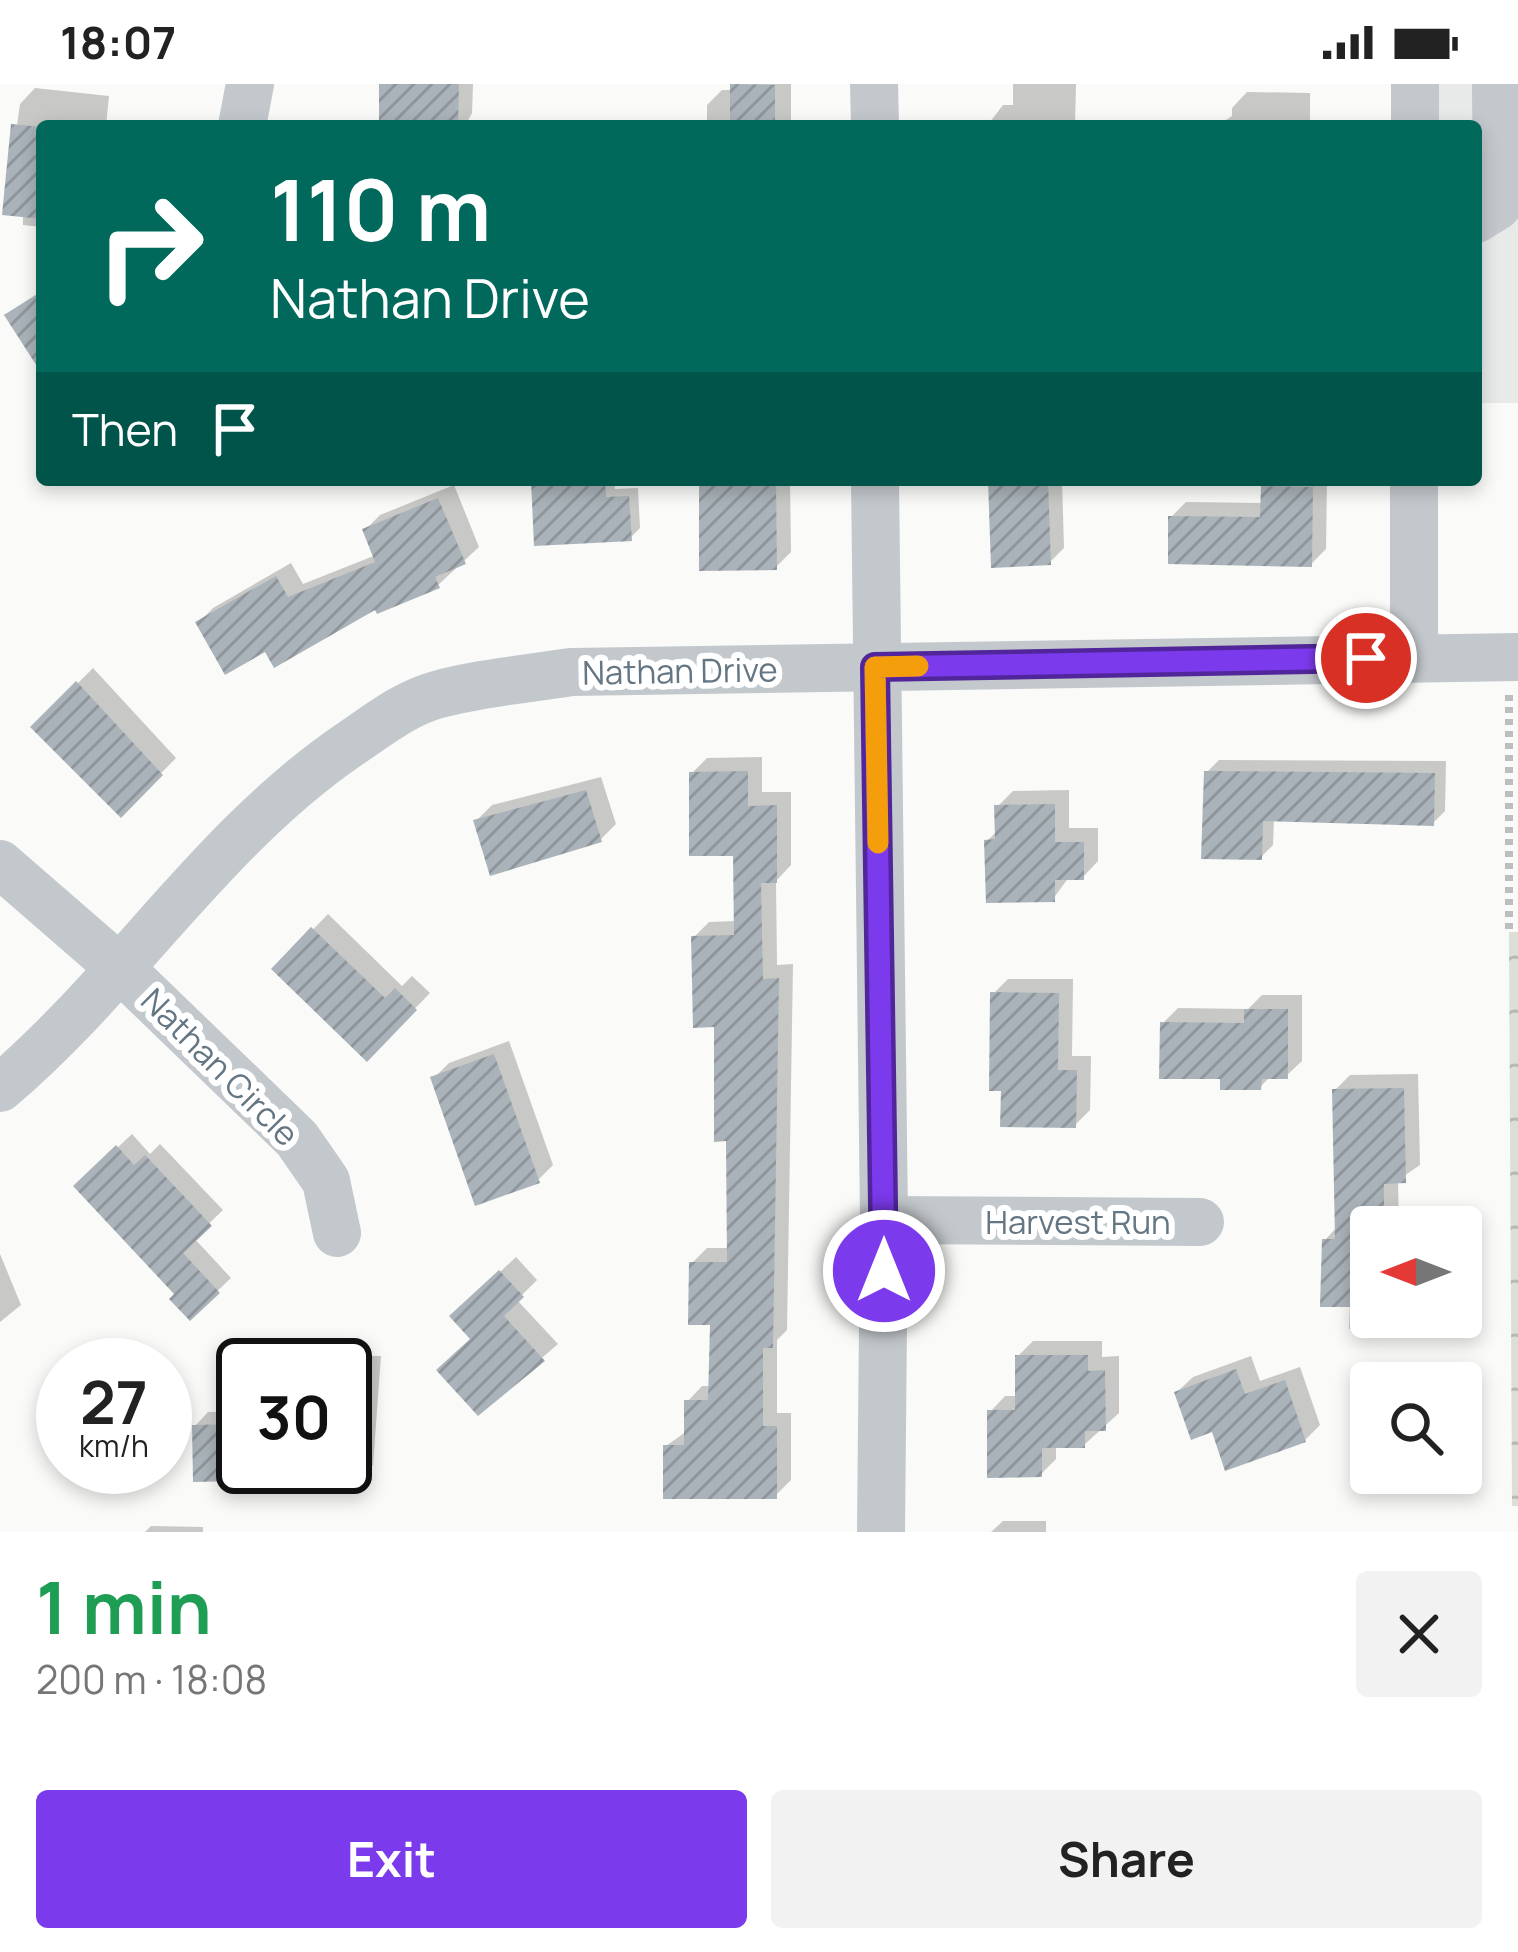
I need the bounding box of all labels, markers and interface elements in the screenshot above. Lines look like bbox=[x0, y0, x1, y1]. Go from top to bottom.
text: 18:07 bbox=[60, 11, 176, 73]
text: 110 m bbox=[270, 151, 491, 266]
icon: right bbox=[72, 168, 228, 324]
text: Nathan Drive bbox=[270, 260, 590, 334]
icon: arrive bbox=[202, 396, 268, 462]
text: Then bbox=[72, 398, 178, 460]
pin bbox=[1315, 607, 1417, 709]
icon: arrive bbox=[1333, 625, 1399, 691]
street label: Nathan Drive bbox=[582, 646, 778, 695]
street label: Nathan Circle bbox=[132, 978, 309, 1155]
street label: Harvest Run bbox=[985, 1199, 1171, 1244]
north arrow bbox=[1350, 1206, 1482, 1338]
map controls bbox=[1350, 1206, 1482, 1494]
position arrow bbox=[821, 1208, 947, 1334]
speed limit sign: 30 bbox=[216, 1338, 372, 1494]
text: 27 bbox=[80, 1360, 148, 1442]
button: search bbox=[1350, 1362, 1482, 1494]
text: km/h bbox=[79, 1425, 149, 1466]
text: 1 min bbox=[36, 1557, 212, 1656]
button: close bbox=[1356, 1571, 1482, 1697]
text: 200 m · 18:08 bbox=[36, 1652, 267, 1706]
button: Exit bbox=[36, 1790, 747, 1928]
button: Share bbox=[771, 1790, 1482, 1928]

